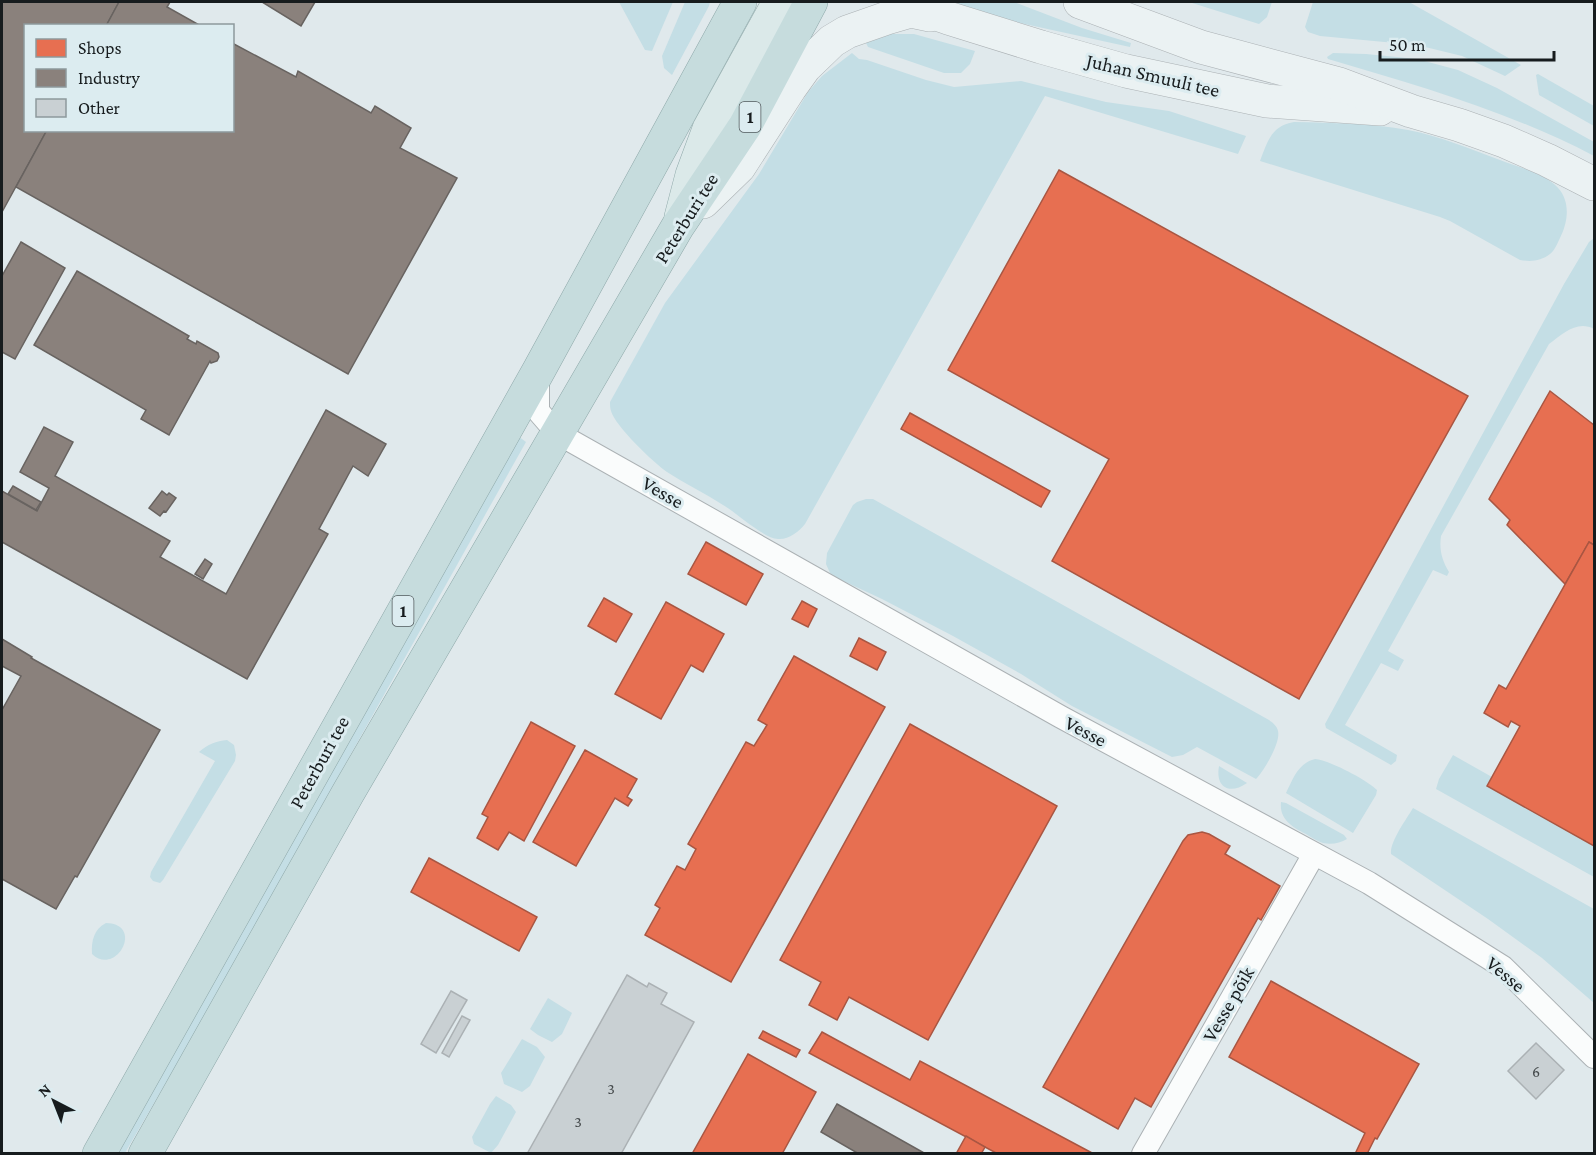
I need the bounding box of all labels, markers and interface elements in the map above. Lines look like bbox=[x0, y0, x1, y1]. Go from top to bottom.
legend bbox=[24, 24, 234, 132]
scale bar bbox=[1380, 24, 1554, 62]
text: 50 m bbox=[1389, 35, 1426, 55]
text: Shops bbox=[78, 38, 122, 58]
street label: Juhan Smuuli tee bbox=[1082, 49, 1222, 102]
text: Industry bbox=[78, 68, 141, 88]
text: Other bbox=[78, 98, 121, 118]
road number: 1 bbox=[740, 102, 760, 132]
street label: Peterburi tee bbox=[650, 169, 722, 267]
street label: Vesse bbox=[639, 472, 688, 513]
road number: 1 bbox=[392, 596, 414, 626]
street label: Vesse bbox=[1061, 711, 1111, 751]
street label: Peterburi tee bbox=[285, 712, 353, 812]
street label: Vesse bbox=[1482, 951, 1530, 997]
street label: Vesse põik bbox=[1198, 962, 1259, 1046]
house number: 6 bbox=[1532, 1063, 1540, 1080]
north arrow bbox=[24, 1071, 84, 1131]
text: N bbox=[35, 1080, 54, 1100]
house number: 3 bbox=[607, 1080, 615, 1097]
house number: 3 bbox=[574, 1113, 582, 1130]

